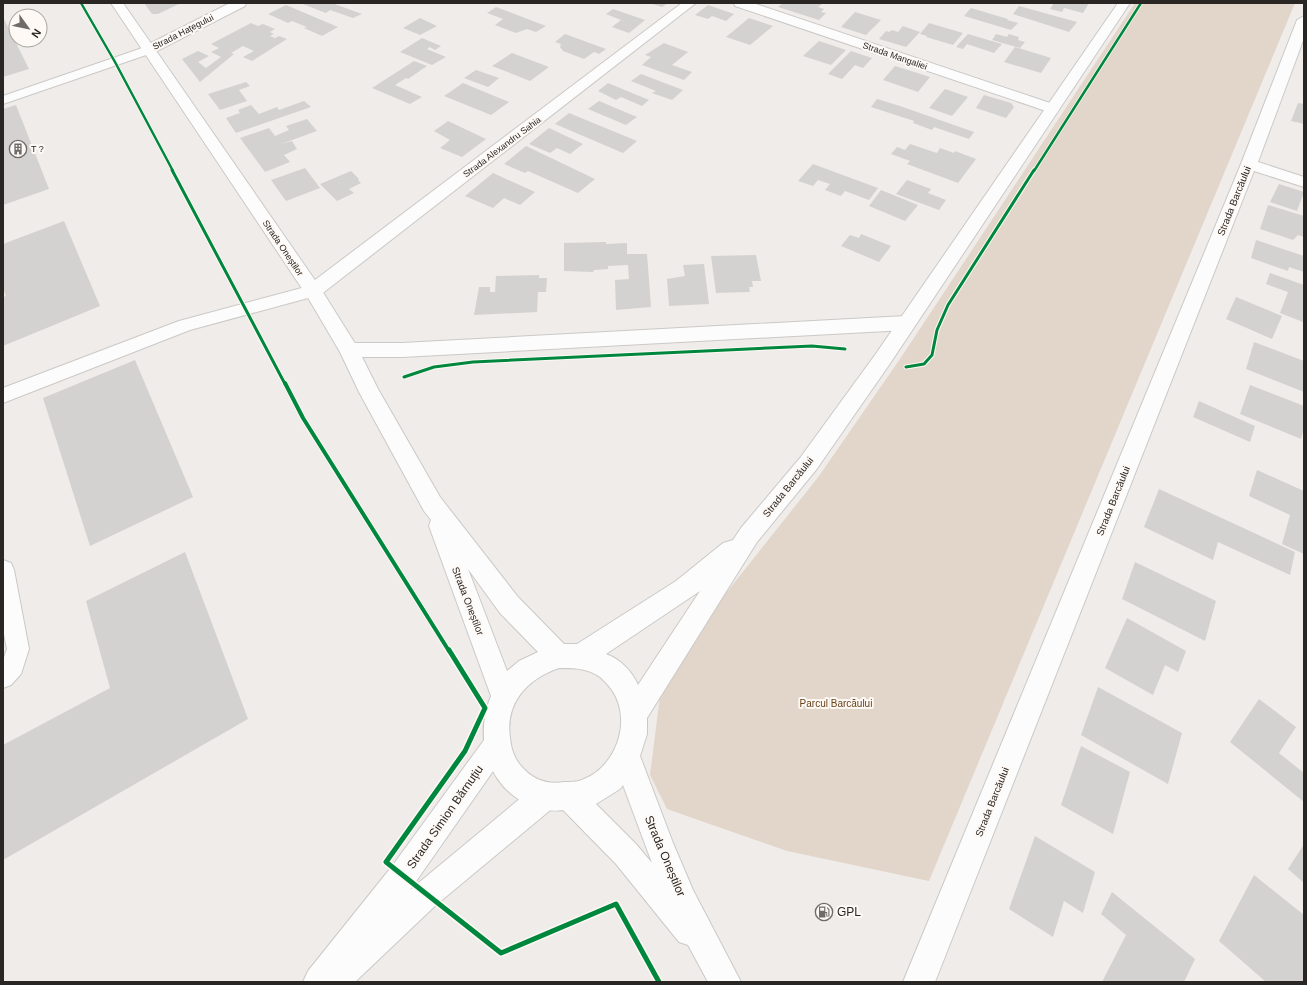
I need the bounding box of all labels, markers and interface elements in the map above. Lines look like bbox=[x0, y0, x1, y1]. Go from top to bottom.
north arrow bbox=[8, 8, 48, 48]
street label: Strada Hațegului bbox=[151, 12, 215, 52]
text: N bbox=[29, 27, 44, 40]
street label: Strada Mangaliei bbox=[861, 40, 929, 72]
street label: Strada Alexandru Sahia bbox=[461, 115, 543, 179]
building icon: T ? bbox=[8, 139, 28, 159]
place label: T ? bbox=[31, 144, 44, 154]
street label: Strada Barcăului bbox=[1215, 165, 1253, 237]
street label: Strada Oneștilor bbox=[261, 218, 305, 278]
street label: Strada Barcăului bbox=[760, 455, 816, 519]
street label: Strada Barcăului bbox=[1094, 465, 1132, 537]
street label: Strada Oneștilor bbox=[450, 565, 486, 637]
park label: Parcul Barcăului bbox=[800, 698, 872, 709]
street label: Strada Simion Bărnuțiu bbox=[404, 762, 486, 872]
street label: Strada Barcăului bbox=[973, 766, 1011, 838]
street label: Strada Oneștilor bbox=[642, 813, 688, 899]
fuel station icon: GPL bbox=[814, 902, 834, 922]
place label: GPL bbox=[837, 905, 861, 919]

